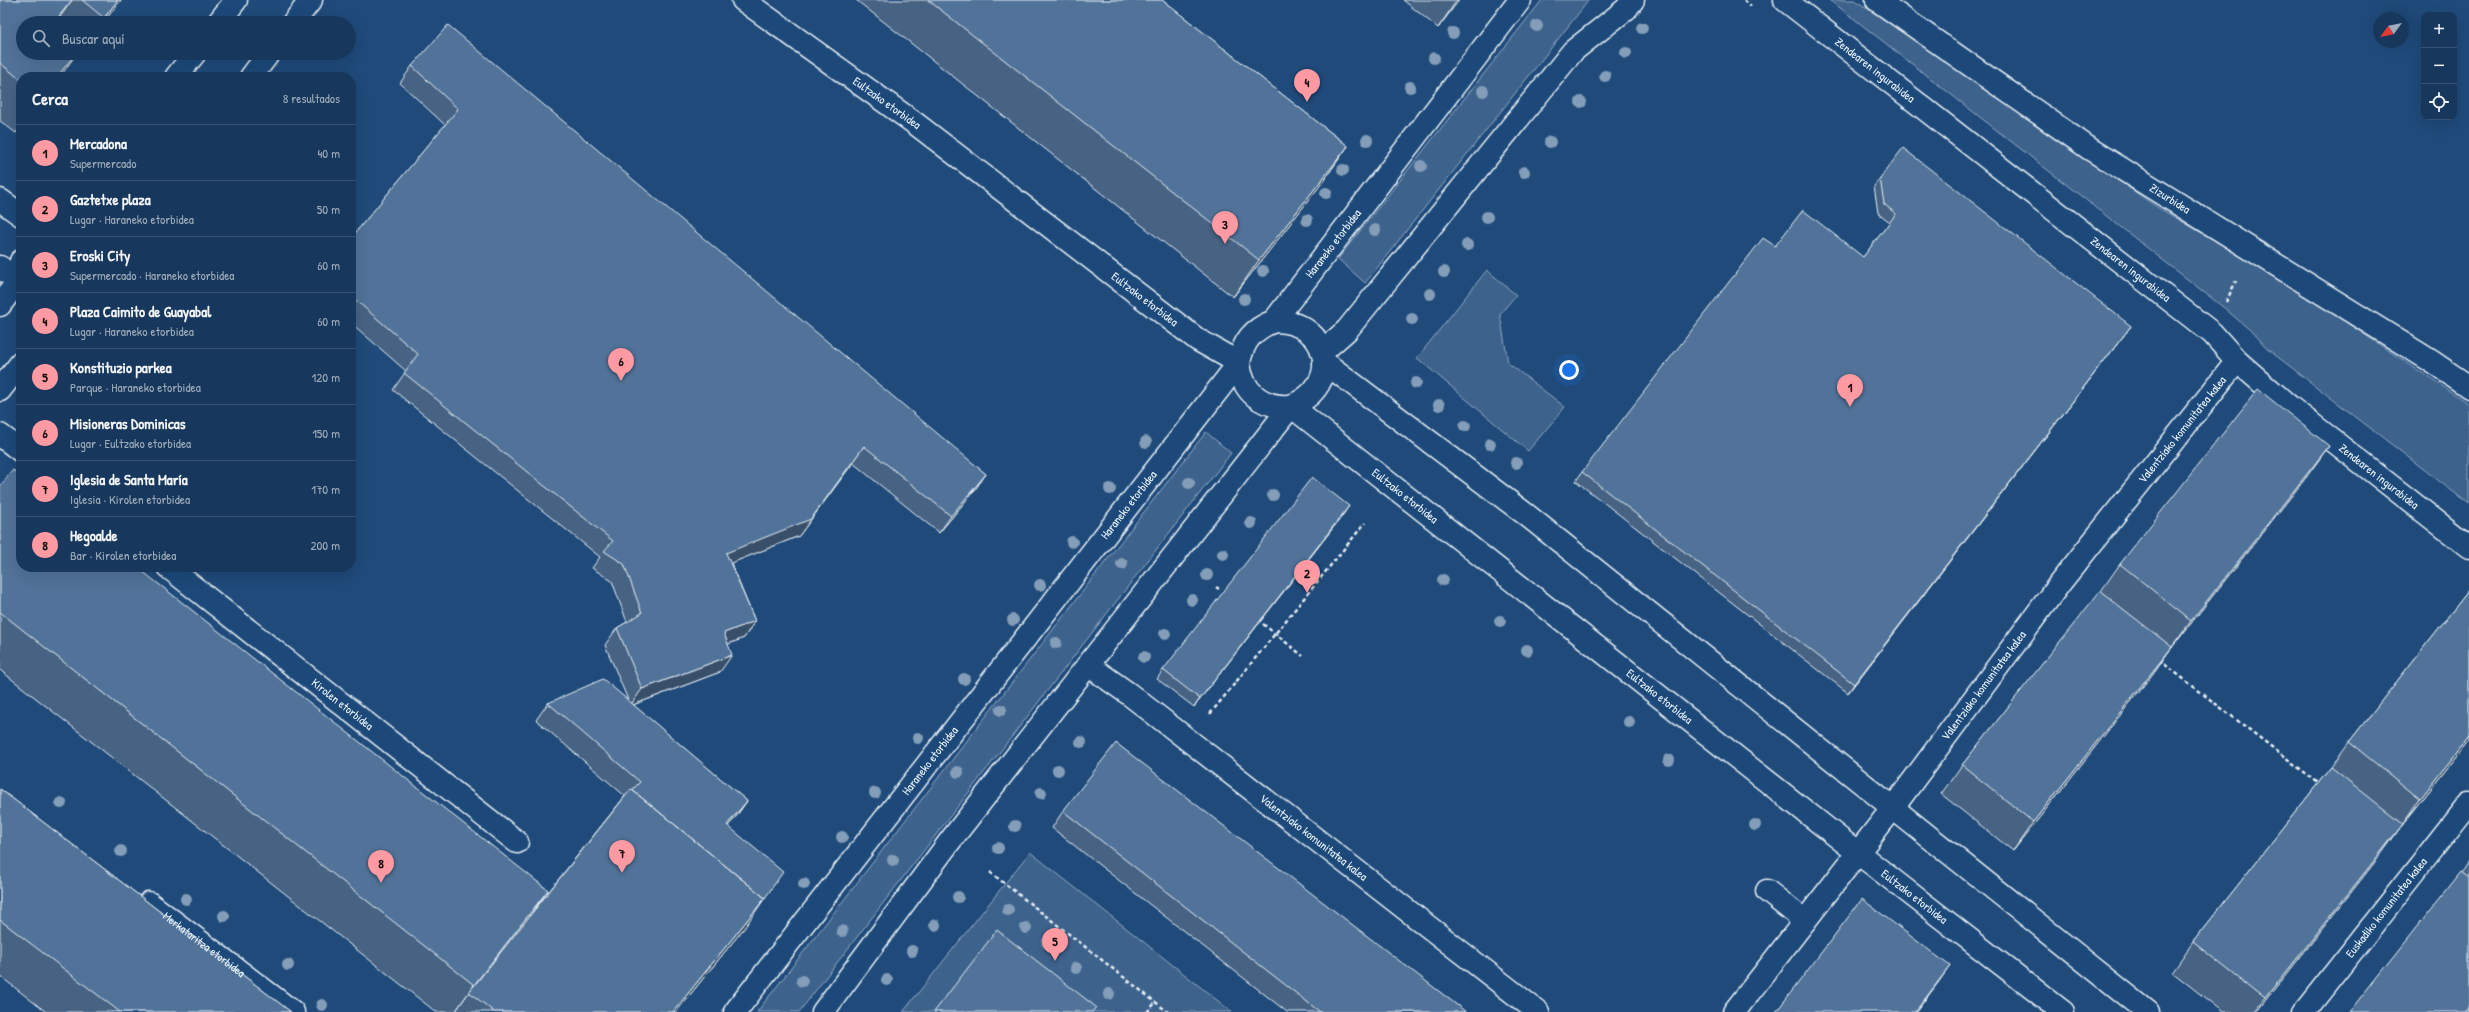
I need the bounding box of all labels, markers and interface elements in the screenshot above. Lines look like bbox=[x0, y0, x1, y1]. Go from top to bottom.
north arrow bbox=[2373, 12, 2409, 48]
map controls bbox=[2421, 12, 2457, 120]
button: + bbox=[2421, 12, 2457, 48]
search box bbox=[16, 16, 356, 60]
icon: search bbox=[30, 27, 52, 49]
text: Buscar aquí bbox=[62, 28, 125, 49]
street label: Zendearen ingurabidea bbox=[1831, 33, 1919, 107]
button: − bbox=[2421, 48, 2457, 84]
pin: 4 bbox=[1294, 69, 1320, 102]
street label: Eultzako etorbidea bbox=[850, 72, 925, 133]
button: locate bbox=[2421, 84, 2457, 120]
text: Cerca bbox=[32, 87, 68, 110]
text: 8 resultados bbox=[283, 89, 340, 107]
text: Mercadona bbox=[70, 133, 127, 154]
text: 1 bbox=[43, 144, 47, 162]
text: 40 m bbox=[317, 144, 340, 162]
text: Supermercado bbox=[70, 154, 136, 172]
street label: Zizurbidea bbox=[2146, 179, 2194, 218]
text: Gaztetxe plaza bbox=[70, 189, 151, 210]
text: 2 bbox=[42, 200, 48, 218]
text: 50 m bbox=[317, 200, 340, 218]
street label: Haraneko etorbidea bbox=[1301, 205, 1365, 281]
text: Lugar · Haraneko etorbidea bbox=[70, 210, 194, 228]
pin: 3 bbox=[1212, 211, 1238, 244]
street label: Zendearen ingurabidea bbox=[2087, 232, 2175, 306]
text: Eroski City bbox=[70, 245, 130, 266]
text: 3 bbox=[42, 256, 48, 274]
text: 60 m bbox=[317, 256, 340, 274]
text: Supermercado · Haraneko etorbidea bbox=[70, 266, 234, 284]
street label: Eultzako etorbidea bbox=[1108, 268, 1182, 330]
text: Plaza Caimito de Guayabal bbox=[70, 301, 211, 322]
text: 4 bbox=[43, 312, 47, 330]
text: 60 m bbox=[317, 312, 340, 330]
text: Lugar · Haraneko etorbidea bbox=[70, 322, 194, 340]
pin: 6 bbox=[608, 348, 634, 381]
text: Konstituzio parkea bbox=[70, 357, 172, 378]
your location bbox=[1559, 360, 1579, 380]
text: 5 bbox=[42, 368, 48, 386]
text: 120 m bbox=[312, 368, 340, 386]
street label: Valentziako komunitatea kalea bbox=[2134, 372, 2230, 487]
pin: 1 bbox=[1837, 374, 1863, 407]
text: Parque · Haraneko etorbidea bbox=[70, 378, 201, 396]
text: Misioneras Dominicas bbox=[70, 413, 185, 434]
text: 6 bbox=[42, 424, 48, 442]
text: 150 m bbox=[312, 424, 340, 442]
text: Lugar · Eultzako etorbidea bbox=[70, 434, 191, 452]
street label: Zendearen ingurabidea bbox=[2335, 439, 2423, 513]
street label: Eultzako etorbidea bbox=[1369, 464, 1442, 527]
street label: Haraneko etorbidea bbox=[1096, 467, 1161, 543]
text: Iglesia de Santa María bbox=[70, 469, 188, 490]
text: 7 bbox=[42, 480, 48, 498]
text: 170 m bbox=[311, 480, 340, 498]
text: Iglesia · Kirolen etorbidea bbox=[70, 490, 190, 508]
text: Hegoalde bbox=[70, 525, 117, 546]
text: 8 bbox=[42, 536, 48, 554]
text: 200 m bbox=[310, 536, 340, 554]
text: Bar · Kirolen etorbidea bbox=[70, 546, 176, 564]
pin: 2 bbox=[1294, 560, 1320, 593]
street label: Valentziako komunitatea kalea bbox=[1937, 627, 2030, 744]
street label: Eultzako etorbidea bbox=[1623, 665, 1697, 728]
street label: Kirolen etorbidea bbox=[308, 674, 378, 734]
street label: Haraneko etorbidea bbox=[898, 722, 962, 798]
street label: Valentziako komunitatea kalea bbox=[1256, 790, 1372, 885]
pin: 7 bbox=[609, 840, 635, 873]
pin: 8 bbox=[368, 850, 394, 883]
street label: Euskadiko komunitatea kalea bbox=[2341, 854, 2431, 961]
street label: Eultzako etorbidea bbox=[1878, 865, 1952, 928]
street label: Merkataritza etorbidea bbox=[160, 907, 249, 981]
pin: 5 bbox=[1042, 928, 1068, 961]

